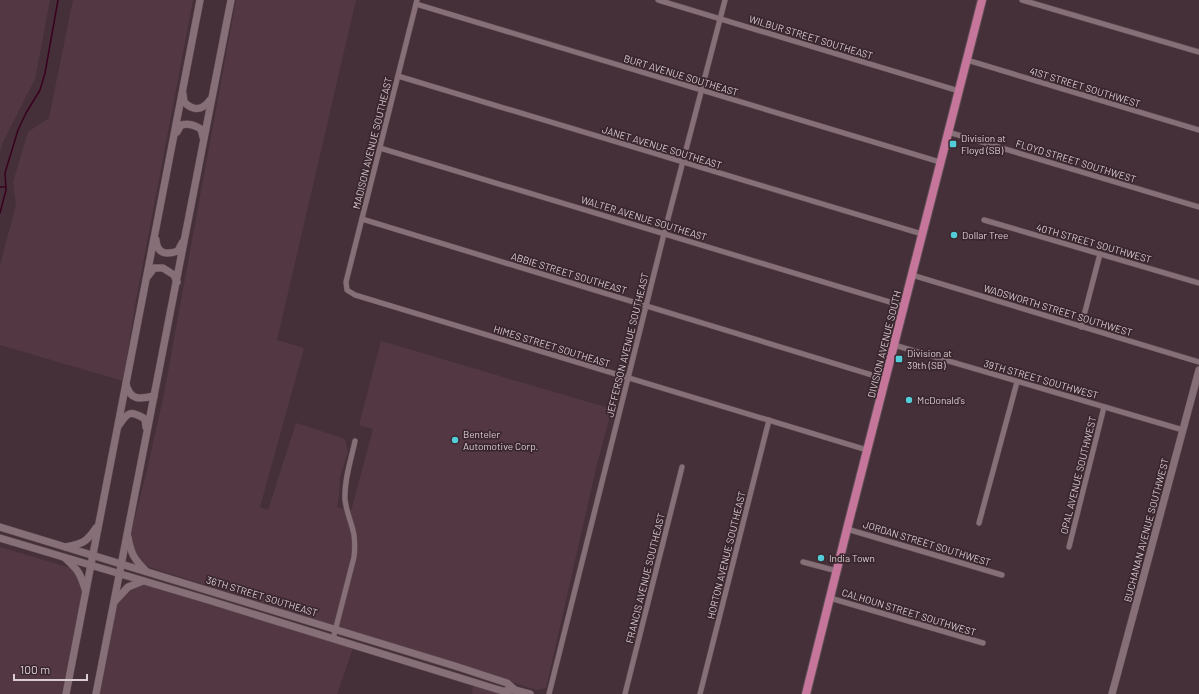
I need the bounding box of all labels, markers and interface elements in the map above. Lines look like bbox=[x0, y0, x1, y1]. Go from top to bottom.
street label: WILBUR STREET SOUTHEAST bbox=[748, 12, 875, 62]
street label: BURT AVENUE SOUTHEAST bbox=[622, 52, 740, 98]
street label: 41ST STREET SOUTHWEST bbox=[1028, 64, 1142, 110]
street label: MADISON AVENUE SOUTHEAST bbox=[350, 76, 394, 210]
street label: JANET AVENUE SOUTHEAST bbox=[601, 123, 724, 171]
place label: Division at Floyd (SB) bbox=[961, 132, 1006, 156]
street label: FLOYD STREET SOUTHWEST bbox=[1014, 137, 1138, 185]
marker: Division at Floyd (SB) bbox=[948, 139, 958, 149]
street label: WALTER AVENUE SOUTHEAST bbox=[580, 193, 709, 243]
street label: 40TH STREET SOUTHWEST bbox=[1035, 221, 1153, 265]
place label: Dollar Tree bbox=[962, 229, 1008, 241]
marker: Dollar Tree bbox=[949, 230, 959, 240]
street label: ABBIE STREET SOUTHEAST bbox=[510, 250, 629, 296]
street label: JEFFERSON AVENUE SOUTHEAST bbox=[603, 271, 651, 419]
street label: WADSWORTH STREET SOUTHWEST bbox=[982, 282, 1134, 338]
street label: DIVISION AVENUE SOUTH bbox=[865, 289, 903, 399]
street label: HIMES STREET SOUTHEAST bbox=[492, 323, 612, 370]
place label: Division at 39th (SB) bbox=[907, 347, 952, 371]
marker: Division at 39th (SB) bbox=[894, 354, 904, 364]
street label: 39TH STREET SOUTHWEST bbox=[982, 357, 1100, 401]
place label: McDonald's bbox=[917, 394, 965, 406]
marker: McDonald's bbox=[904, 395, 914, 405]
street label: OPAL AVENUE SOUTHWEST bbox=[1058, 414, 1099, 535]
place label: Benteler Automotive Corp. bbox=[463, 428, 538, 452]
marker: Benteler Automotive Corp. bbox=[450, 435, 460, 445]
street label: BUCHANAN AVENUE SOUTHWEST bbox=[1121, 456, 1171, 603]
street label: HORTON AVENUE SOUTHEAST bbox=[704, 489, 748, 620]
street label: FRANCIS AVENUE SOUTHEAST bbox=[623, 511, 667, 644]
street label: JORDAN STREET SOUTHWEST bbox=[862, 518, 993, 568]
place label: India Town bbox=[829, 552, 875, 564]
marker: India Town bbox=[816, 553, 826, 563]
street label: 36TH STREET SOUTHEAST bbox=[205, 573, 319, 619]
street label: CALHOUN STREET SOUTHWEST bbox=[840, 586, 978, 638]
scale bar bbox=[14, 656, 87, 682]
text: 100 m bbox=[20, 662, 50, 676]

